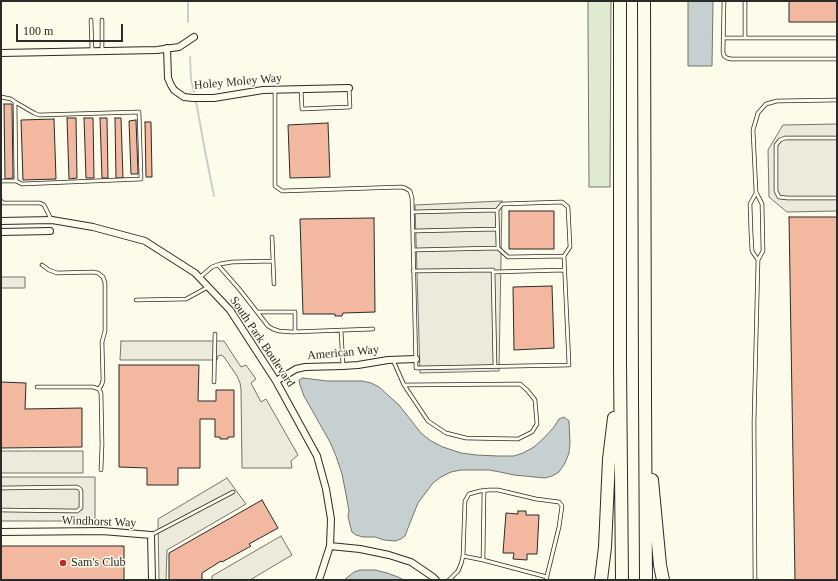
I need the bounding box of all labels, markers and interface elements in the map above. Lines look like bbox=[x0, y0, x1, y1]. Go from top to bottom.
scale bar bbox=[18, 16, 125, 42]
text: 100 m bbox=[23, 24, 53, 38]
street label: Holey Moley Way bbox=[193, 71, 283, 93]
street label: South Park Boulevard bbox=[226, 294, 298, 390]
street label: American Way bbox=[307, 343, 379, 363]
street label: Windhorst Way bbox=[61, 513, 137, 531]
place label: Sam's Club bbox=[71, 556, 126, 570]
marker: Sam's Club bbox=[58, 558, 68, 568]

